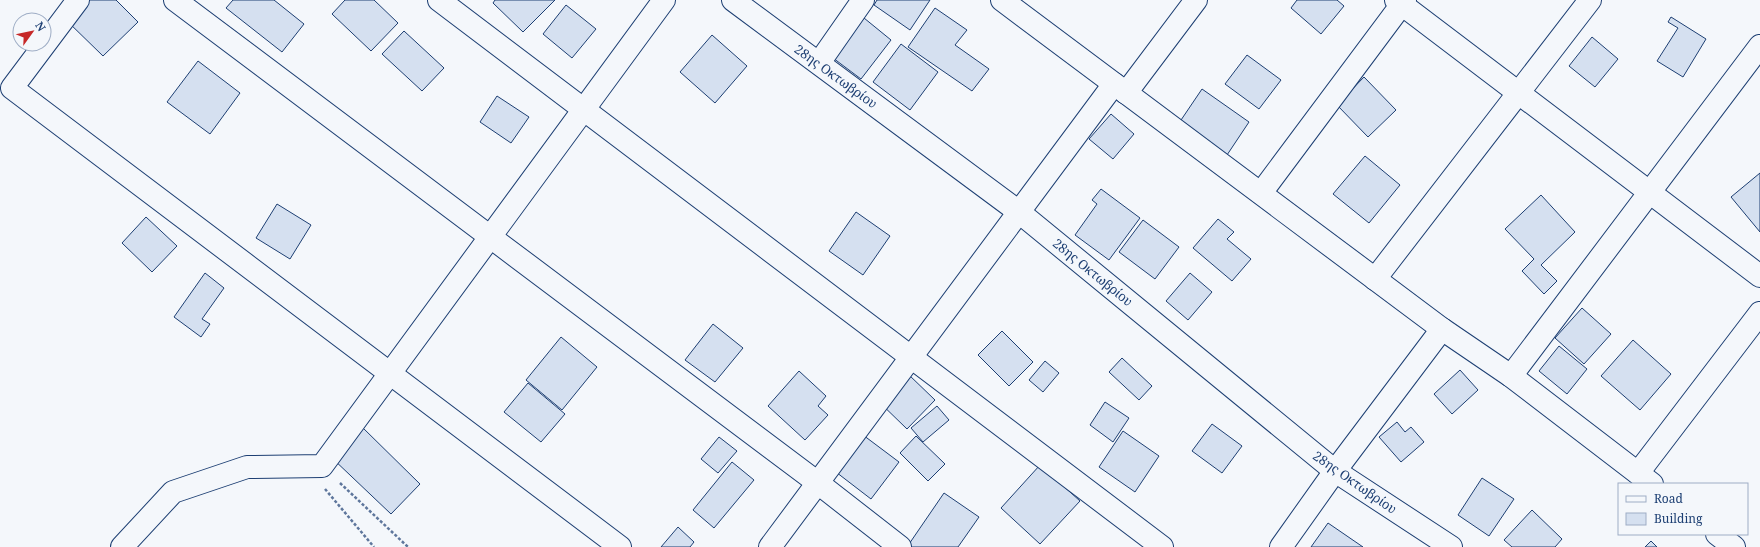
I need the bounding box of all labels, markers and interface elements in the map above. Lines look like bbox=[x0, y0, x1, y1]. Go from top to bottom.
north arrow bbox=[12, 12, 52, 52]
text: N bbox=[32, 19, 50, 34]
street label: 28ης Οκτωβρίου bbox=[791, 40, 881, 112]
street label: 28ης Οκτωβρίου bbox=[1049, 234, 1137, 310]
street label: 28ης Οκτωβρίου bbox=[1310, 446, 1400, 518]
legend bbox=[1618, 483, 1748, 535]
text: Road bbox=[1654, 490, 1684, 507]
text: Building bbox=[1654, 510, 1703, 527]

